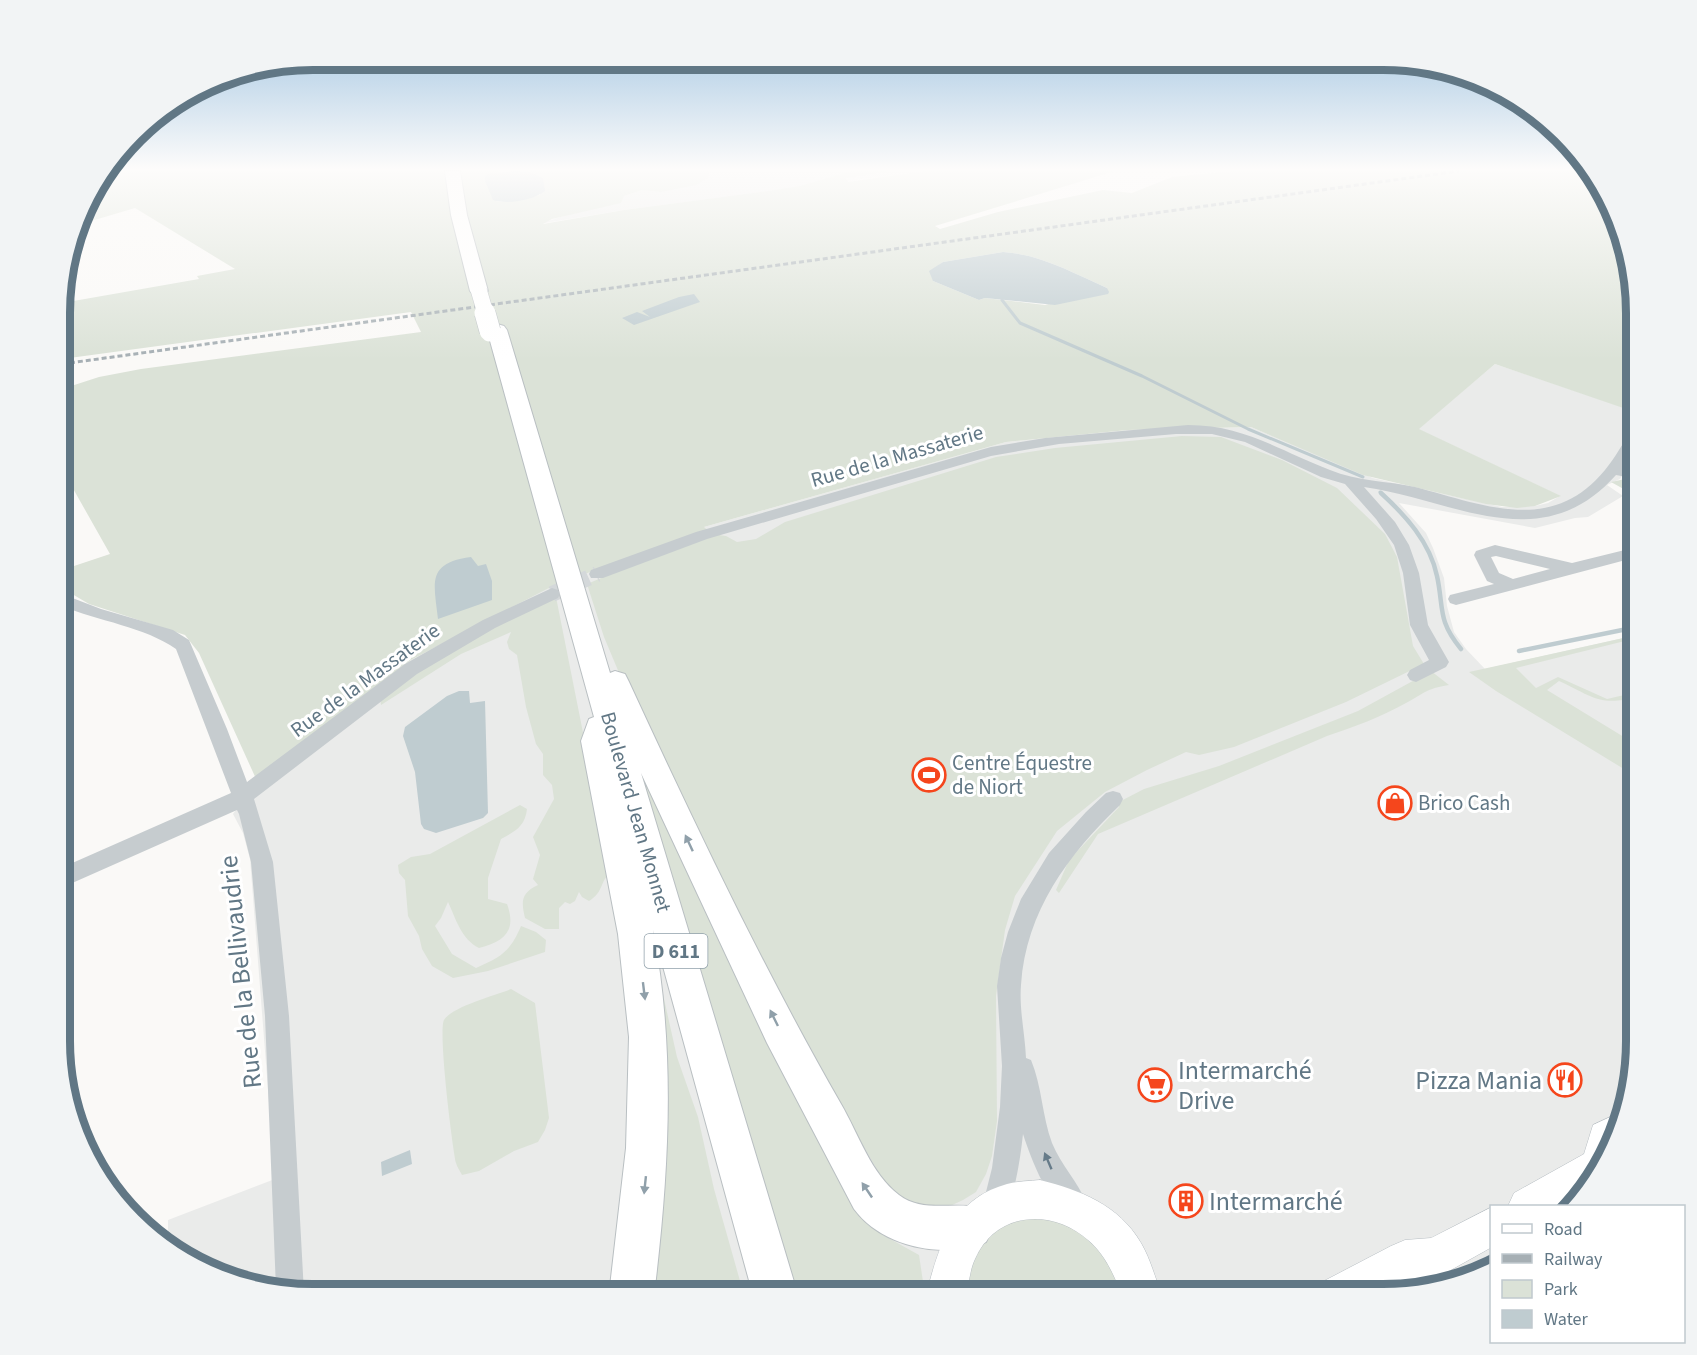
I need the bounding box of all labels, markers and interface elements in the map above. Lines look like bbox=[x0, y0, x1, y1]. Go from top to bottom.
street label: Rue de la Massaterie bbox=[807, 417, 987, 495]
street label: Rue de la Massaterie bbox=[284, 615, 446, 745]
street label: Boulevard Jean Monnet bbox=[593, 708, 679, 916]
place label: Centre Équestre de Niort bbox=[952, 748, 1092, 802]
sports icon: Centre Équestre de Niort bbox=[911, 757, 947, 793]
shop icon: Brico Cash bbox=[1377, 785, 1413, 821]
place label: Brico Cash bbox=[1418, 788, 1510, 818]
one-way arrow bbox=[684, 835, 693, 852]
street label: Rue de la Bellivaudrie bbox=[210, 854, 271, 1090]
road number: D 611 bbox=[644, 934, 708, 968]
one-way arrow bbox=[639, 981, 648, 1000]
one-way arrow bbox=[770, 1010, 779, 1027]
place label: Intermarché Drive bbox=[1178, 1052, 1312, 1119]
place label: Pizza Mania bbox=[1415, 1062, 1542, 1099]
restaurant icon: Pizza Mania bbox=[1547, 1062, 1583, 1098]
supermarket icon: Intermarché Drive bbox=[1137, 1067, 1173, 1103]
one-way arrow bbox=[1043, 1153, 1052, 1170]
one-way arrow bbox=[640, 1176, 650, 1195]
one-way arrow bbox=[861, 1182, 873, 1198]
building icon: Intermarché bbox=[1168, 1183, 1204, 1219]
place label: Intermarché bbox=[1209, 1183, 1343, 1220]
legend bbox=[1490, 1205, 1685, 1343]
text: Road bbox=[1544, 1217, 1583, 1242]
text: Railway bbox=[1544, 1247, 1603, 1272]
text: Park bbox=[1544, 1277, 1578, 1302]
text: Water bbox=[1544, 1307, 1588, 1332]

